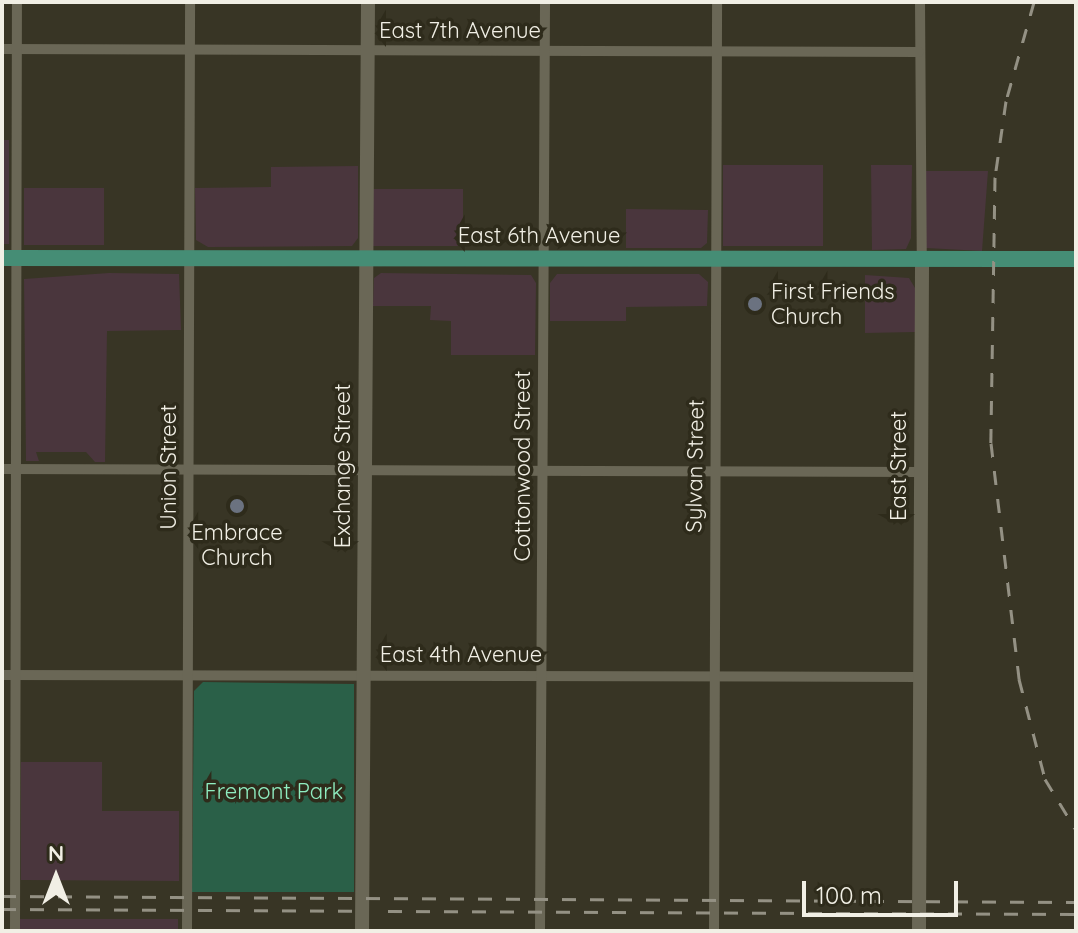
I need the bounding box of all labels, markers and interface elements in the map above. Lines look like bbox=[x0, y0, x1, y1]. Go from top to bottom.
street label: East 7th Avenue bbox=[379, 18, 541, 44]
street label: East 6th Avenue bbox=[458, 223, 620, 249]
place label: First Friends Church bbox=[771, 278, 895, 330]
marker: First Friends Church bbox=[746, 295, 764, 313]
street label: Cottonwood Street bbox=[510, 370, 536, 562]
street label: Exchange Street bbox=[330, 384, 356, 548]
street label: Sylvan Street bbox=[681, 399, 709, 533]
street label: Union Street bbox=[156, 404, 182, 530]
street label: East Street bbox=[886, 411, 912, 521]
marker: Embrace Church bbox=[228, 497, 246, 515]
place label: Embrace Church bbox=[191, 519, 283, 570]
street label: East 4th Avenue bbox=[380, 642, 542, 668]
park label: Fremont Park bbox=[205, 779, 343, 805]
north arrow bbox=[16, 837, 96, 917]
text: N bbox=[48, 839, 64, 867]
scale bar bbox=[806, 865, 962, 915]
text: 100 m bbox=[816, 880, 882, 910]

